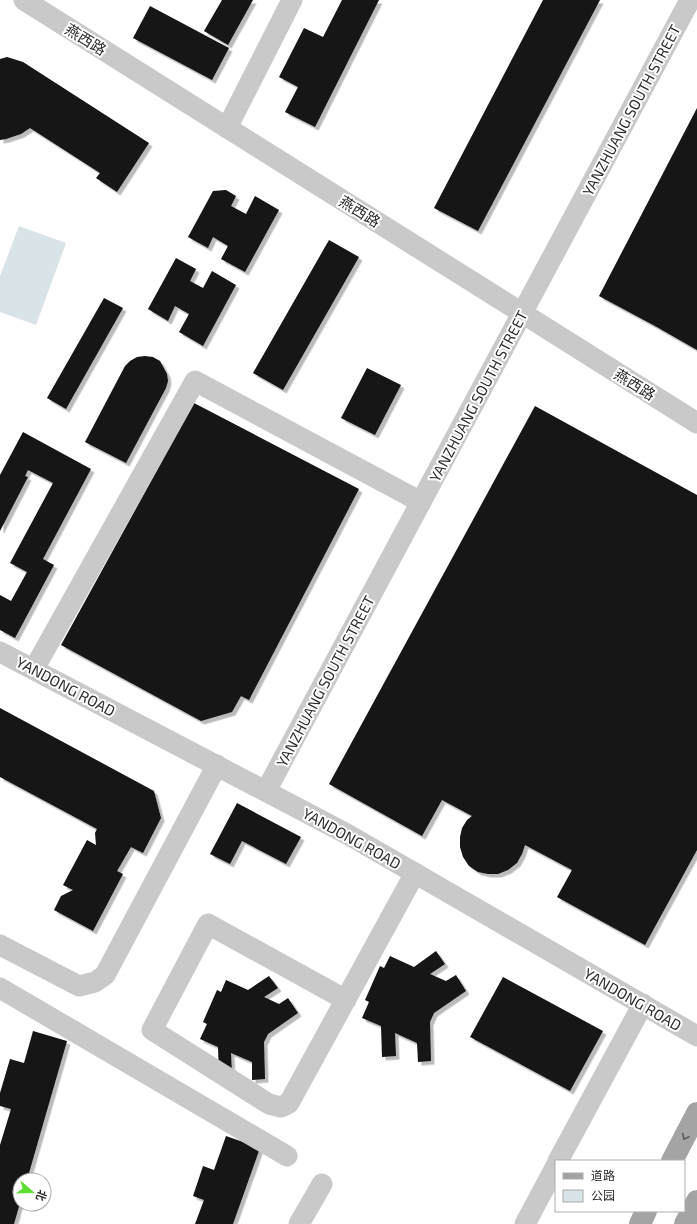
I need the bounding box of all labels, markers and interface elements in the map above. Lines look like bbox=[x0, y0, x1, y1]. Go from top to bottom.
street label: 燕西路 bbox=[62, 19, 110, 59]
street label: YANZHUANG SOUTH STREET bbox=[578, 21, 684, 199]
street label: 燕西路 bbox=[336, 191, 384, 231]
street label: YANZHUANG SOUTH STREET bbox=[425, 307, 531, 485]
street label: 燕西路 bbox=[611, 364, 659, 404]
street label: YANZHUANG SOUTH STREET bbox=[272, 592, 378, 770]
street label: YANDONG ROAD bbox=[13, 652, 119, 720]
street label: YANDONG ROAD bbox=[300, 804, 404, 872]
street label: YANDONG ROAD bbox=[581, 964, 685, 1034]
one-way arrow bbox=[682, 1133, 689, 1140]
legend bbox=[555, 1160, 685, 1212]
text: 道路 bbox=[591, 1168, 615, 1182]
north arrow bbox=[12, 1172, 52, 1212]
text: 北 bbox=[34, 1188, 50, 1203]
text: 公园 bbox=[591, 1188, 615, 1202]

